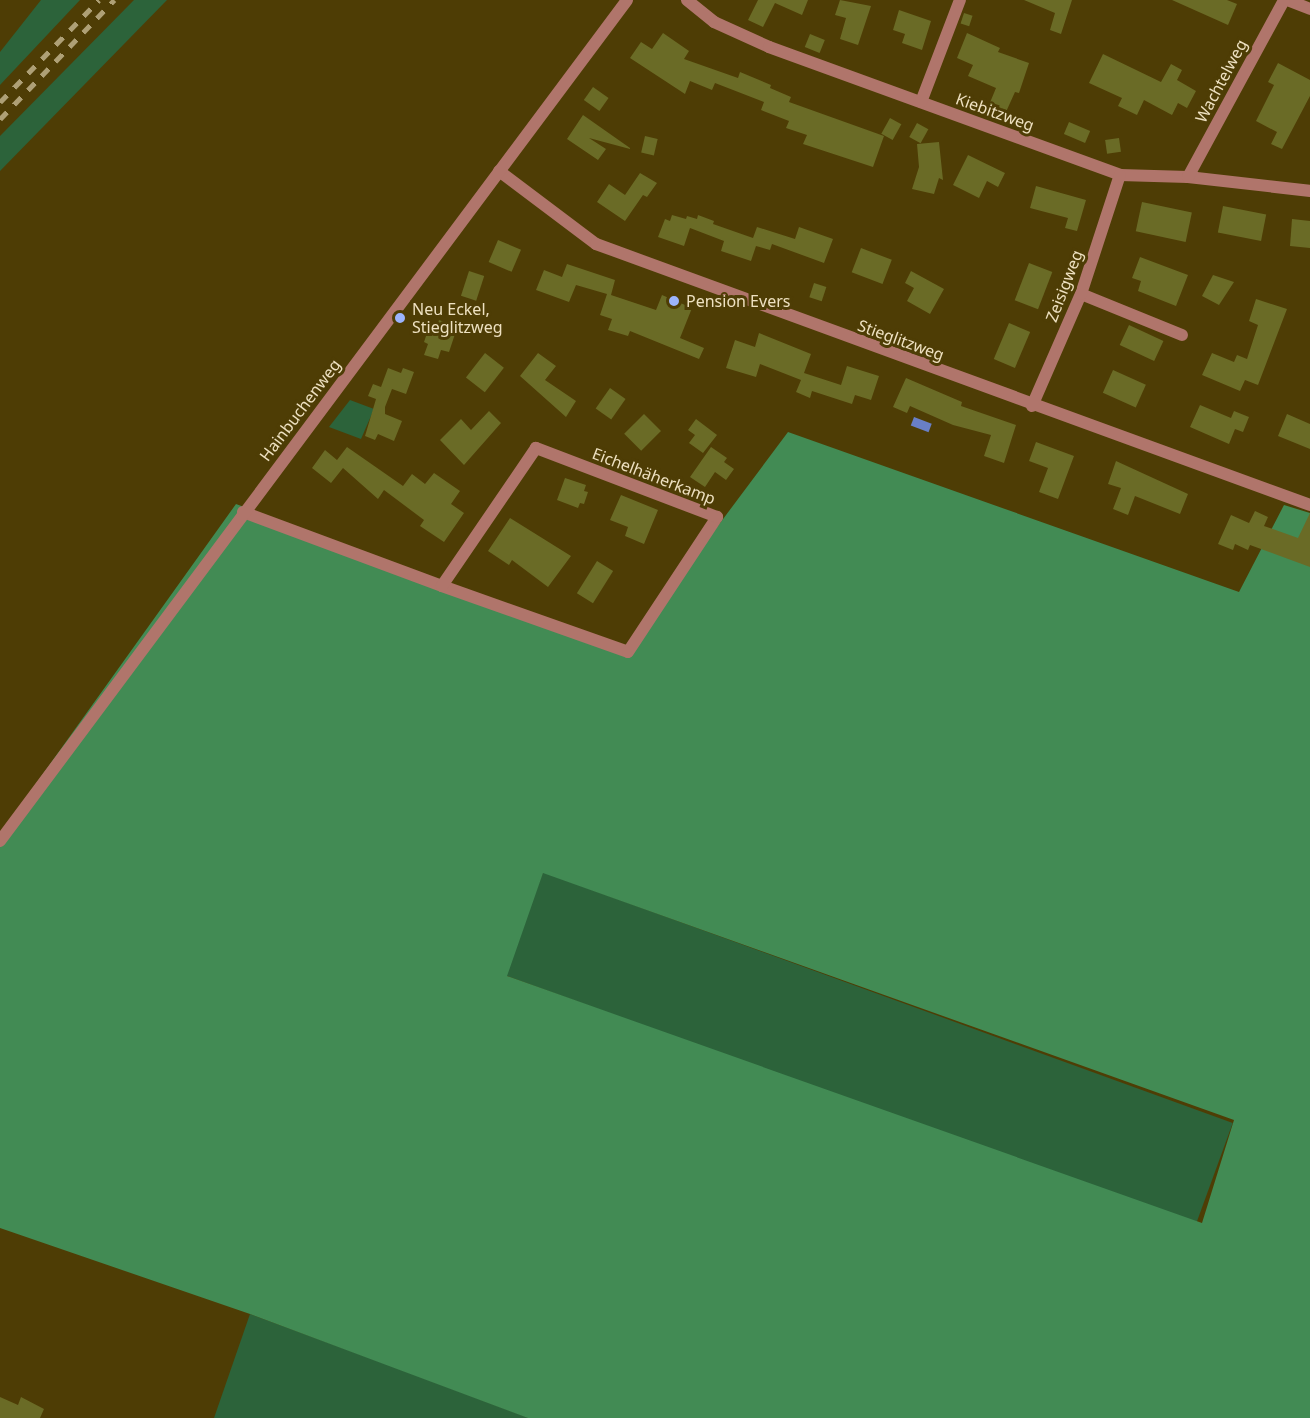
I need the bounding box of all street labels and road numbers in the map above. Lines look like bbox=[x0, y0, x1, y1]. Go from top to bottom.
street label: Wachtelweg bbox=[1191, 36, 1251, 126]
street label: Kiebitzweg bbox=[953, 89, 1037, 135]
street label: Zeisigweg bbox=[1042, 247, 1086, 325]
street label: Stieglitzweg bbox=[855, 315, 947, 365]
street label: Hainbuchenweg bbox=[255, 355, 345, 465]
street label: Eichelhäherkamp bbox=[590, 444, 718, 508]

